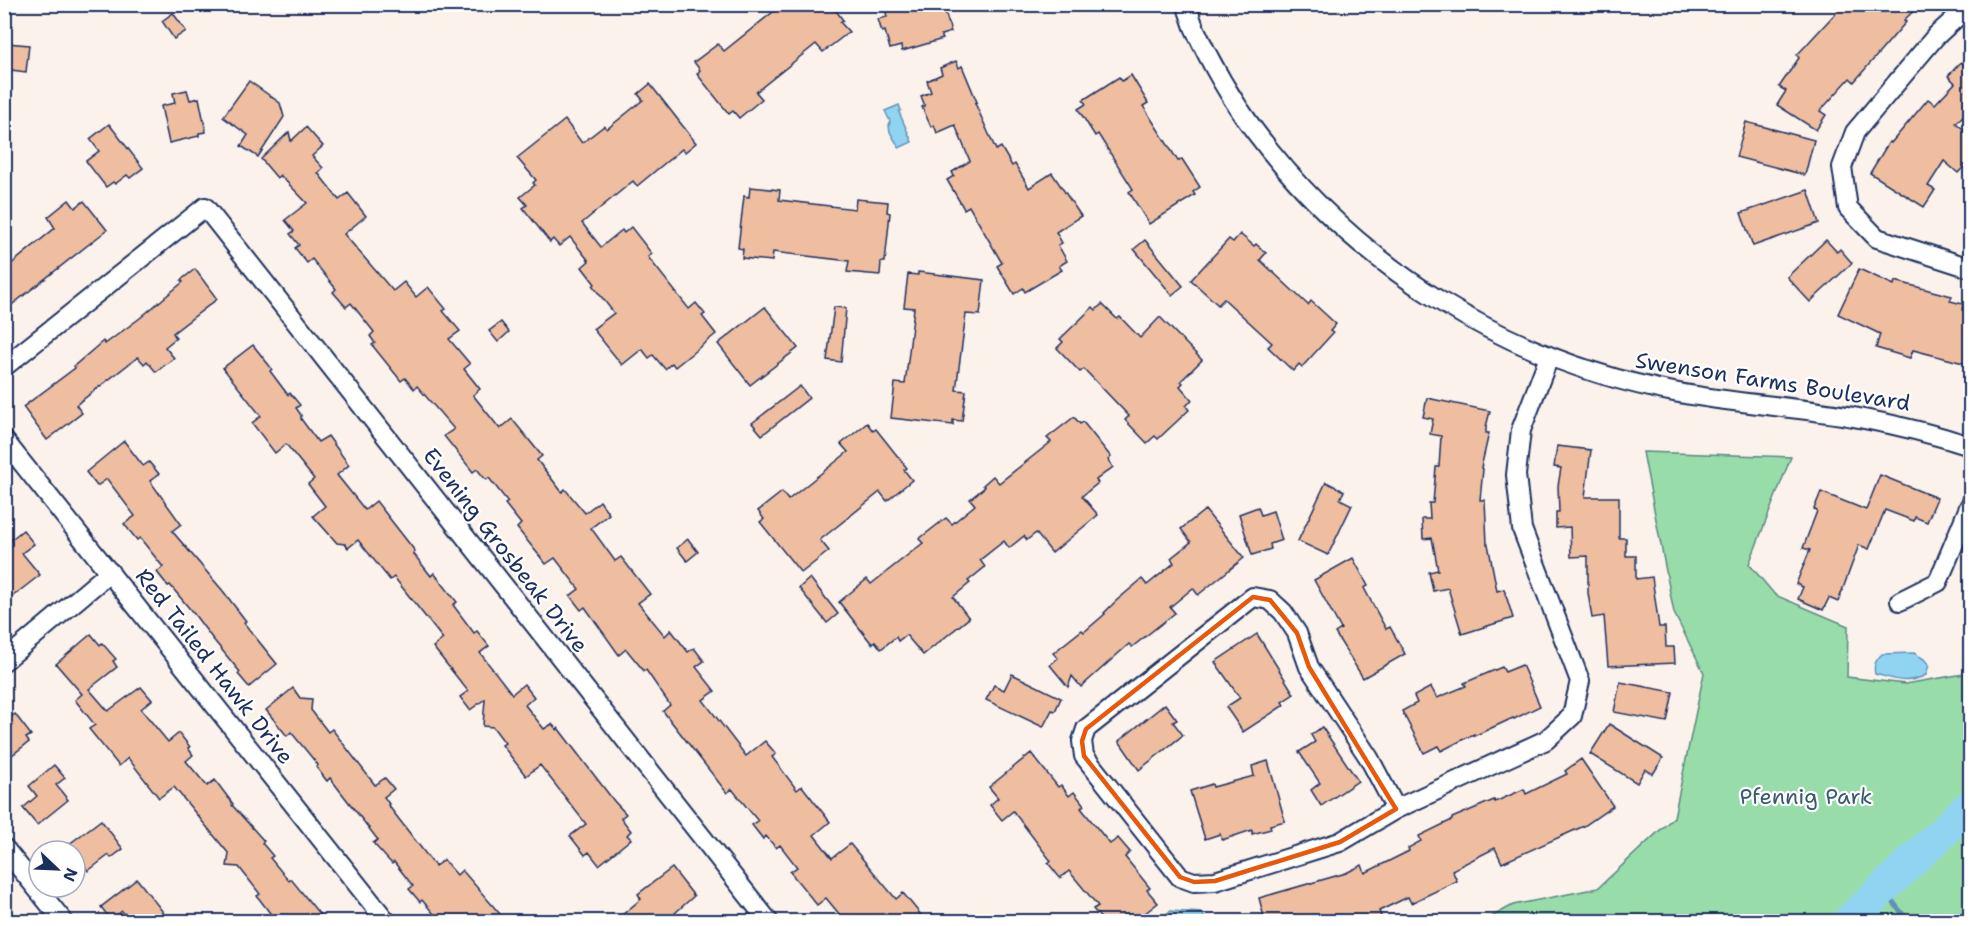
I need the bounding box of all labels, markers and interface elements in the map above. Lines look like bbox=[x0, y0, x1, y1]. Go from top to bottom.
street label: Swenson Farms Boulevard bbox=[1633, 345, 1912, 418]
street label: Evening Grosbeak Drive bbox=[417, 442, 595, 659]
street label: Red Tailed Hawk Drive bbox=[129, 562, 300, 770]
park label: Pfennig Park bbox=[1740, 782, 1872, 811]
north arrow bbox=[27, 839, 87, 899]
text: N bbox=[58, 865, 82, 885]

